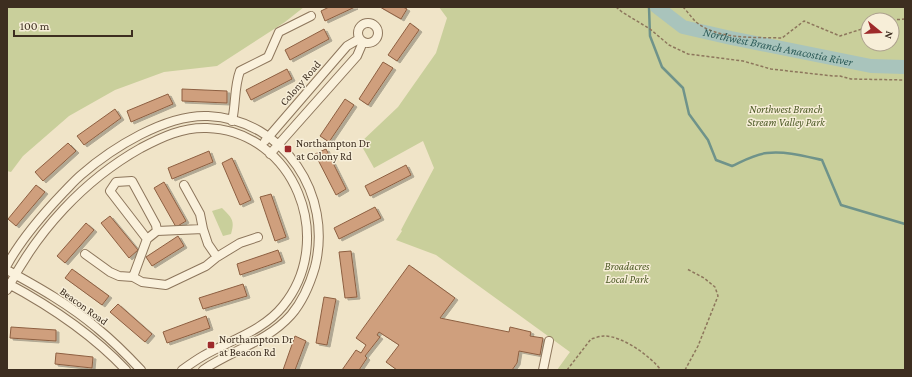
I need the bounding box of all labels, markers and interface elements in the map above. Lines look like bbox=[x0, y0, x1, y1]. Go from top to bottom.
scale bar bbox=[14, 12, 132, 38]
north arrow bbox=[860, 12, 900, 52]
text: 100 m bbox=[20, 19, 50, 33]
water label: Northwest Branch Anacostia River bbox=[702, 25, 855, 69]
text: N bbox=[882, 30, 896, 41]
street label: Colony Road bbox=[277, 58, 324, 109]
park label: Northwest Branch Stream Valley Park bbox=[747, 103, 826, 129]
place label: Northampton Dr at Colony Rd bbox=[296, 137, 370, 163]
marker: Northampton Dr at Colony Rd bbox=[283, 144, 293, 154]
park label: Broadacres Local Park bbox=[605, 260, 650, 285]
street label: Beacon Road bbox=[58, 285, 110, 327]
place label: Northampton Dr at Beacon Rd bbox=[219, 333, 293, 358]
marker: Northampton Dr at Beacon Rd bbox=[206, 340, 216, 350]

